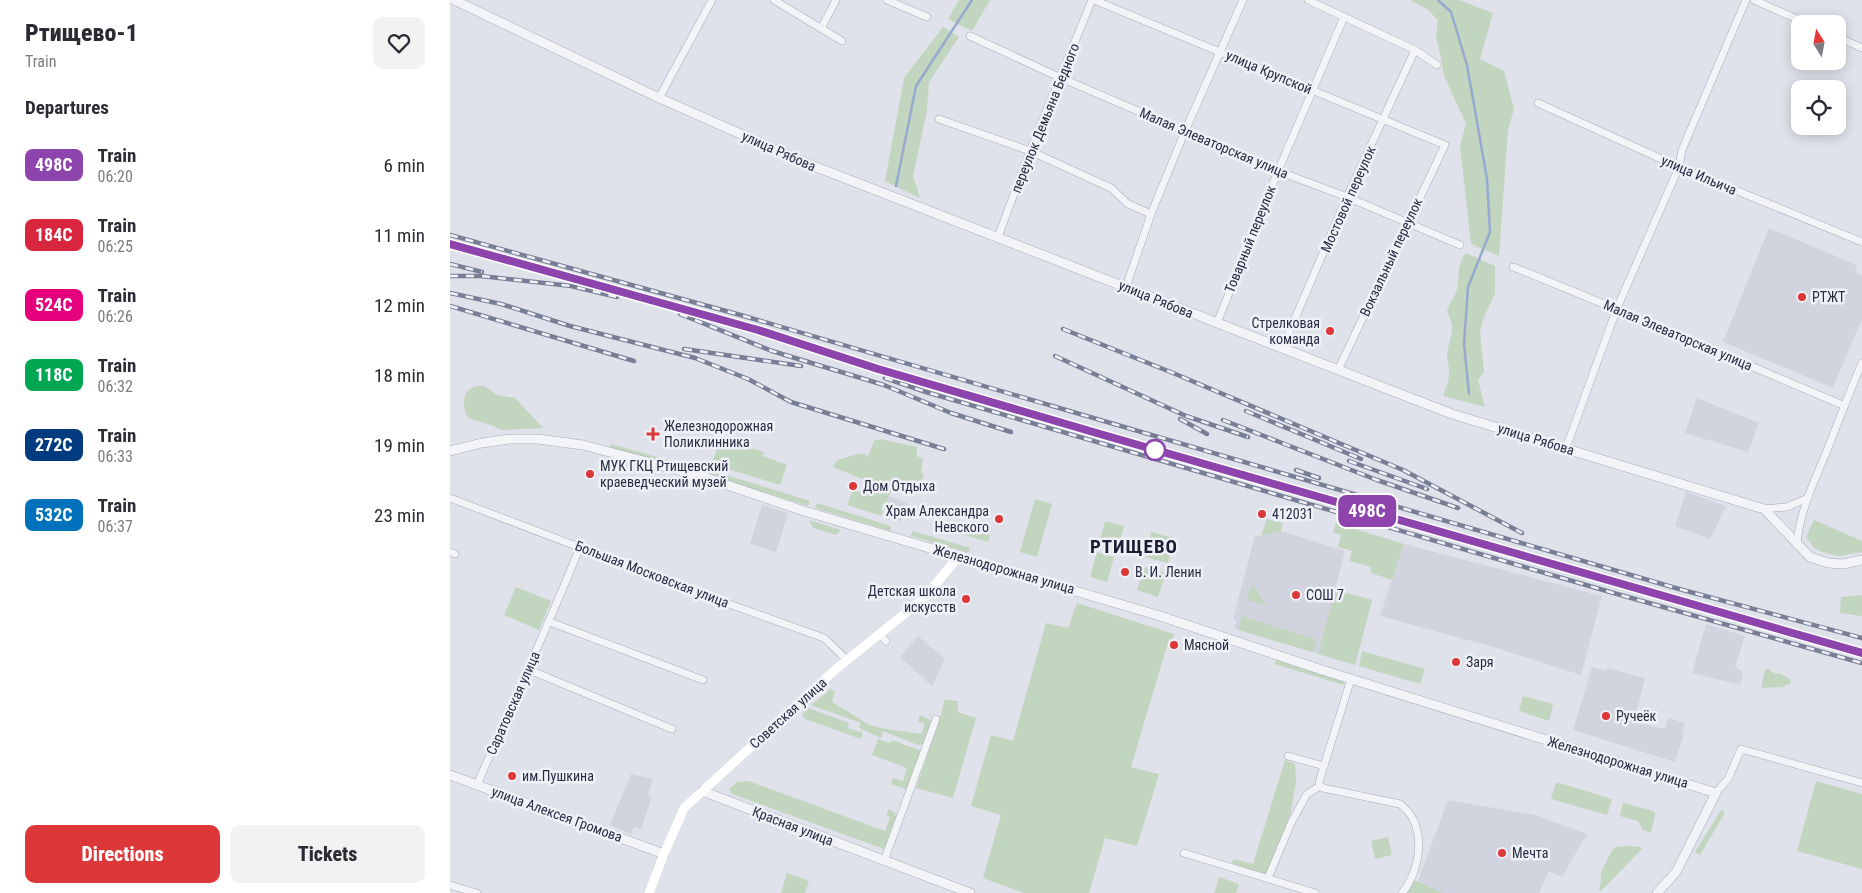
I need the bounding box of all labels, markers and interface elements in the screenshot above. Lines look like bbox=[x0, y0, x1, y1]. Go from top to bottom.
north arrow bbox=[1791, 15, 1846, 70]
map controls bbox=[1791, 15, 1846, 135]
button: heart bbox=[373, 17, 425, 69]
text: Ртищево-1 bbox=[25, 19, 138, 47]
street label: переулок Демьяна Бедного bbox=[1008, 41, 1082, 195]
street label: улица Крупской bbox=[1224, 47, 1314, 97]
text: Train bbox=[25, 52, 56, 71]
button: locate bbox=[1791, 80, 1846, 135]
text: Departures bbox=[25, 96, 109, 119]
street label: Малая Элеваторская улица bbox=[1137, 104, 1291, 182]
street label: улица Рябова bbox=[740, 128, 818, 174]
street label: Мостовой переулок bbox=[1317, 143, 1379, 255]
text: Train bbox=[98, 144, 136, 167]
street label: улица Ильича bbox=[1659, 152, 1739, 198]
text: 498С bbox=[35, 154, 73, 175]
text: 6 min bbox=[383, 154, 425, 177]
text: 06:20 bbox=[98, 167, 133, 186]
street label: Товарный переулок bbox=[1221, 183, 1279, 295]
street label: Вокзальный переулок bbox=[1357, 195, 1426, 319]
text: Train bbox=[98, 214, 136, 237]
text: 184С bbox=[35, 224, 73, 245]
text: 11 min bbox=[374, 224, 425, 247]
text: 06:25 bbox=[98, 237, 133, 256]
street label: улица Рябова bbox=[1116, 277, 1196, 321]
text: Train bbox=[98, 284, 136, 307]
place label: РТЖТ bbox=[1812, 289, 1845, 305]
marker: РТЖТ bbox=[1796, 291, 1808, 303]
text: 524С bbox=[35, 294, 73, 315]
text: 12 min bbox=[374, 294, 425, 317]
street label: Малая Элеваторская улица bbox=[1601, 296, 1755, 374]
text: 06:26 bbox=[98, 307, 133, 326]
place label: Стрелковая команда bbox=[1251, 315, 1320, 347]
marker: Стрелковая команда bbox=[1324, 325, 1336, 337]
text: Train bbox=[98, 354, 136, 377]
text: 118С bbox=[35, 364, 73, 385]
text: 18 min bbox=[374, 364, 425, 387]
text: 06:32 bbox=[98, 377, 133, 396]
place label: Железнодорожная Поликлинника bbox=[664, 418, 773, 450]
street label: улица Рябова bbox=[1496, 420, 1576, 458]
text: Train bbox=[98, 424, 136, 447]
marker: Железнодорожная Поликлинника bbox=[646, 427, 660, 441]
text: 272С bbox=[35, 434, 73, 455]
text: 19 min bbox=[374, 434, 425, 457]
unlabelled marker bbox=[1144, 439, 1166, 461]
text: 06:33 bbox=[98, 447, 133, 466]
place label: МУК ГКЦ Ртищевский краеведческий музей bbox=[600, 458, 728, 490]
marker: МУК ГКЦ Ртищевский краеведческий музей bbox=[584, 468, 596, 480]
place label: Дом Отдыха bbox=[863, 478, 935, 494]
marker: Дом Отдыха bbox=[847, 480, 859, 492]
text: Train bbox=[98, 494, 136, 517]
line badge: 498С bbox=[1332, 495, 1402, 527]
text: 498С bbox=[1348, 500, 1386, 521]
place label: Храм Александра Невского bbox=[885, 503, 989, 535]
text: 532С bbox=[35, 504, 73, 525]
text: 23 min bbox=[374, 504, 425, 527]
place label: 412031 bbox=[1272, 506, 1313, 522]
marker: 412031 bbox=[1256, 508, 1268, 520]
marker: Храм Александра Невского bbox=[993, 513, 1005, 525]
text: 06:37 bbox=[98, 517, 133, 536]
district label: РТИЩЕВО bbox=[1090, 535, 1178, 558]
street label: Большая Московская улица bbox=[573, 537, 731, 611]
street label: Железнодорожная улица bbox=[931, 541, 1077, 597]
place label: В. И. Ленин bbox=[1135, 564, 1202, 580]
marker: В. И. Ленин bbox=[1119, 566, 1131, 578]
place label: Детская школа искусств bbox=[868, 583, 956, 615]
place label: СОШ 7 bbox=[1306, 587, 1344, 603]
marker: СОШ 7 bbox=[1290, 589, 1302, 601]
marker: Детская школа искусств bbox=[960, 593, 972, 605]
place label: Мясной bbox=[1184, 637, 1229, 653]
marker: Мясной bbox=[1168, 639, 1180, 651]
street label: Саратовская улица bbox=[483, 649, 543, 757]
place label: Заря bbox=[1466, 654, 1494, 670]
marker: Заря bbox=[1450, 656, 1462, 668]
street label: Советская улица bbox=[746, 674, 830, 752]
place label: Ручеёк bbox=[1616, 708, 1657, 724]
marker: Ручеёк bbox=[1600, 710, 1612, 722]
street label: Железнодорожная улица bbox=[1546, 733, 1690, 791]
place label: им.Пушкина bbox=[522, 768, 594, 784]
marker: им.Пушкина bbox=[506, 770, 518, 782]
street label: улица Алексея Громова bbox=[490, 783, 624, 845]
street label: Красная улица bbox=[750, 803, 836, 849]
button: Directions bbox=[25, 825, 220, 883]
button: Tickets bbox=[230, 825, 425, 883]
place label: Мечта bbox=[1512, 845, 1548, 861]
marker: Мечта bbox=[1496, 847, 1508, 859]

